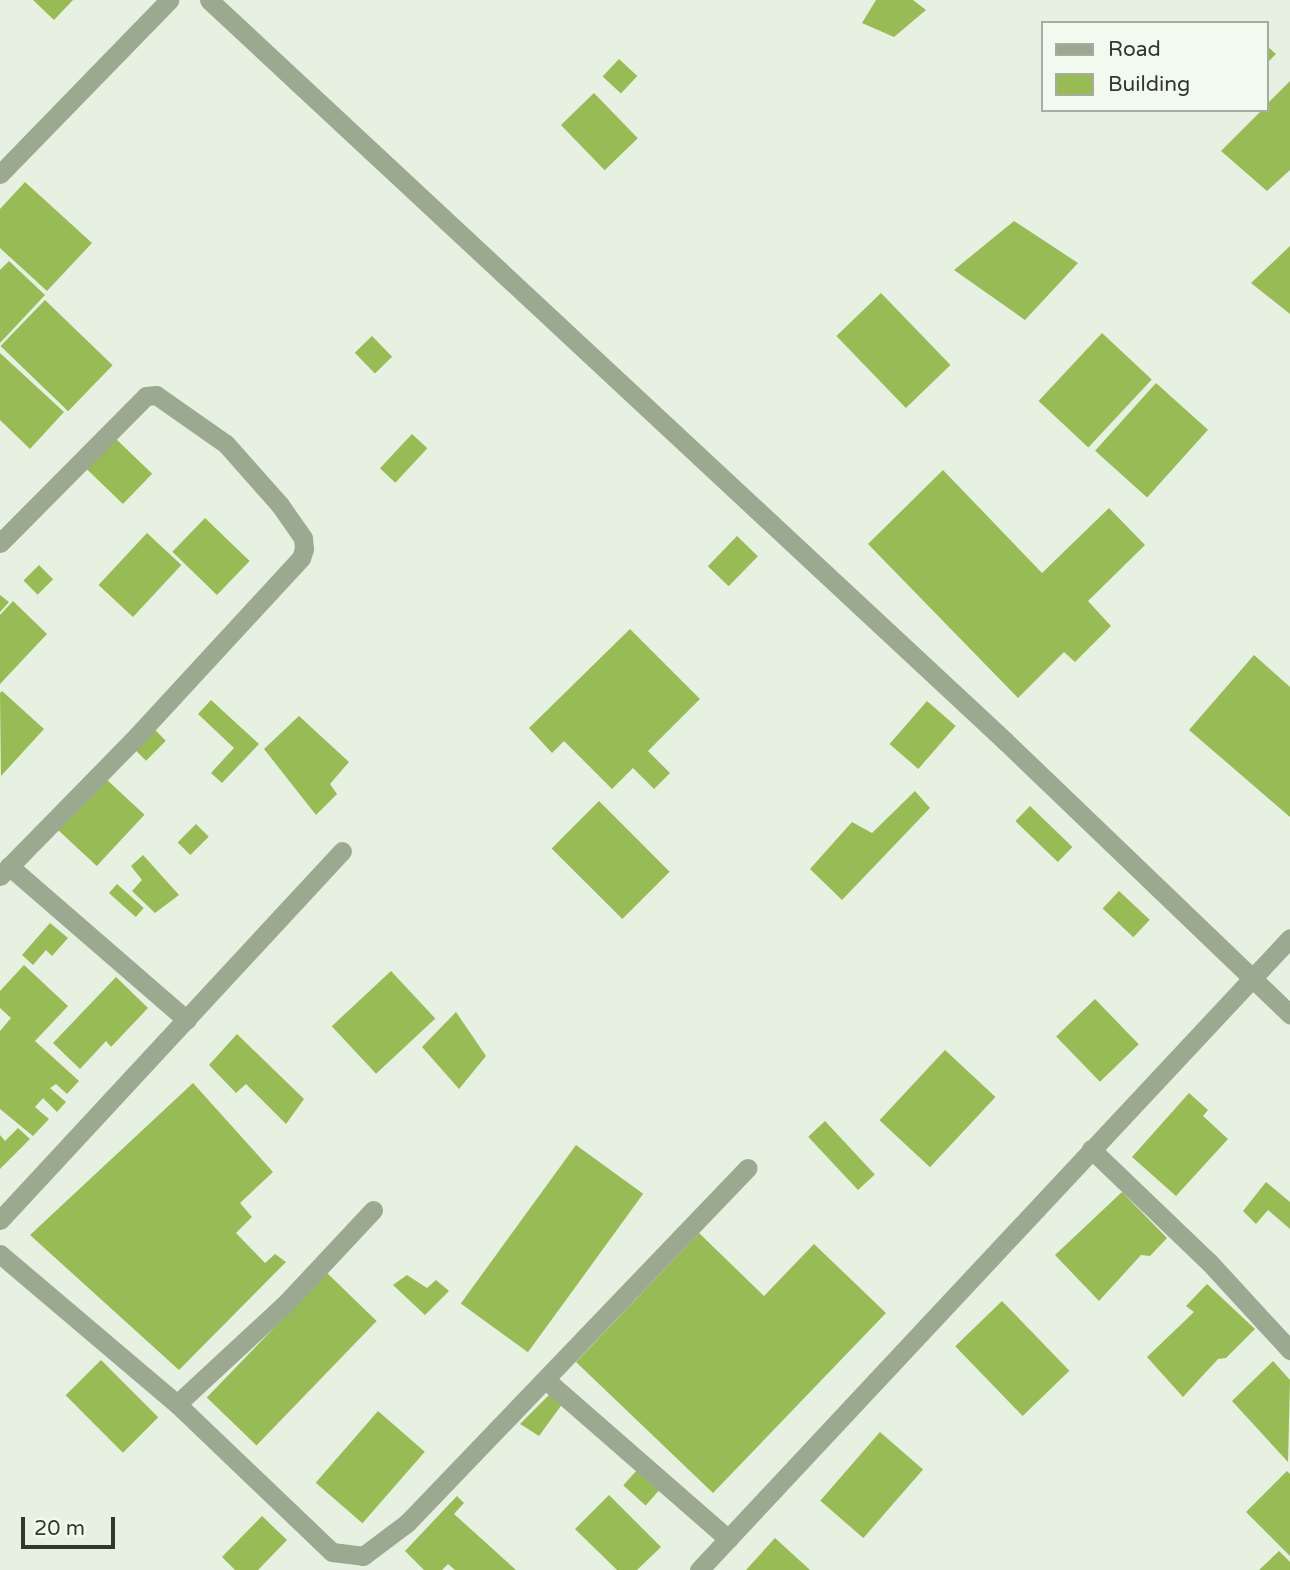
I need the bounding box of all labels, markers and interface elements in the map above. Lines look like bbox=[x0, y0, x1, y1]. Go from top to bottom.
legend bbox=[1042, 21, 1269, 112]
text: Road bbox=[1108, 37, 1161, 62]
text: Building bbox=[1108, 72, 1190, 97]
scale bar bbox=[24, 1504, 119, 1548]
text: 20 m bbox=[34, 1516, 85, 1541]

